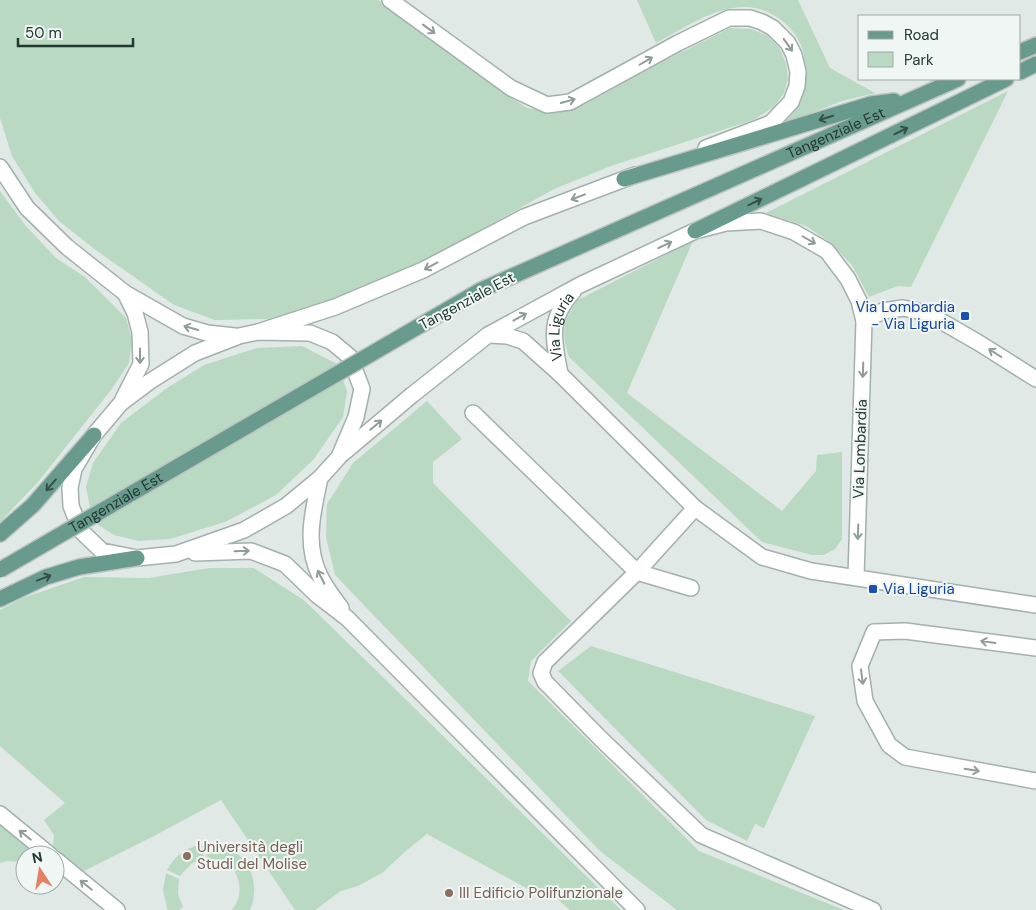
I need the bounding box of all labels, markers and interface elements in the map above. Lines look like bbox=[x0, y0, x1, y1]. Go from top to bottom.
scale bar bbox=[18, 15, 132, 47]
legend bbox=[858, 15, 1021, 80]
text: 50 m bbox=[25, 23, 62, 43]
one-way arrow bbox=[422, 24, 436, 34]
text: Road bbox=[904, 25, 939, 45]
one-way arrow bbox=[783, 37, 793, 51]
text: Park bbox=[904, 50, 934, 70]
one-way arrow bbox=[638, 56, 653, 66]
one-way arrow bbox=[560, 96, 576, 105]
street label: Tangenziale Est bbox=[784, 103, 888, 164]
one-way arrow bbox=[819, 113, 835, 123]
one-way arrow bbox=[893, 125, 908, 135]
one-way arrow bbox=[571, 192, 586, 202]
one-way arrow bbox=[747, 197, 762, 206]
one-way arrow bbox=[801, 236, 815, 246]
one-way arrow bbox=[657, 240, 672, 250]
one-way arrow bbox=[424, 261, 439, 271]
street label: Tangenziale Est bbox=[416, 267, 518, 335]
street label: Via Liguria bbox=[544, 288, 579, 363]
place label: Via Lombardia - Via Liguria bbox=[855, 297, 955, 334]
marker: Via Lombardia - Via Liguria bbox=[959, 310, 971, 322]
one-way arrow bbox=[512, 312, 527, 322]
one-way arrow bbox=[184, 322, 200, 332]
one-way arrow bbox=[135, 348, 145, 364]
one-way arrow bbox=[988, 348, 1002, 358]
one-way arrow bbox=[858, 361, 867, 377]
street label: Via Lombardia bbox=[848, 399, 872, 499]
one-way arrow bbox=[370, 420, 383, 431]
street label: Tangenziale Est bbox=[65, 467, 167, 538]
one-way arrow bbox=[45, 478, 56, 491]
one-way arrow bbox=[853, 524, 862, 540]
one-way arrow bbox=[234, 547, 250, 556]
one-way arrow bbox=[316, 569, 326, 584]
one-way arrow bbox=[36, 573, 51, 582]
place label: Via Liguria bbox=[883, 579, 955, 599]
marker: Via Liguria bbox=[867, 583, 879, 595]
one-way arrow bbox=[980, 637, 996, 647]
one-way arrow bbox=[857, 669, 867, 685]
one-way arrow bbox=[964, 765, 980, 775]
one-way arrow bbox=[19, 829, 32, 840]
place label: Università degli Studi del Molise bbox=[197, 837, 307, 874]
north arrow bbox=[15, 845, 65, 895]
text: N bbox=[30, 847, 44, 867]
marker: Università degli Studi del Molise bbox=[181, 850, 193, 862]
one-way arrow bbox=[80, 879, 93, 890]
place label: III Edificio Polifunzionale bbox=[459, 883, 623, 903]
marker: III Edificio Polifunzionale bbox=[443, 887, 455, 899]

